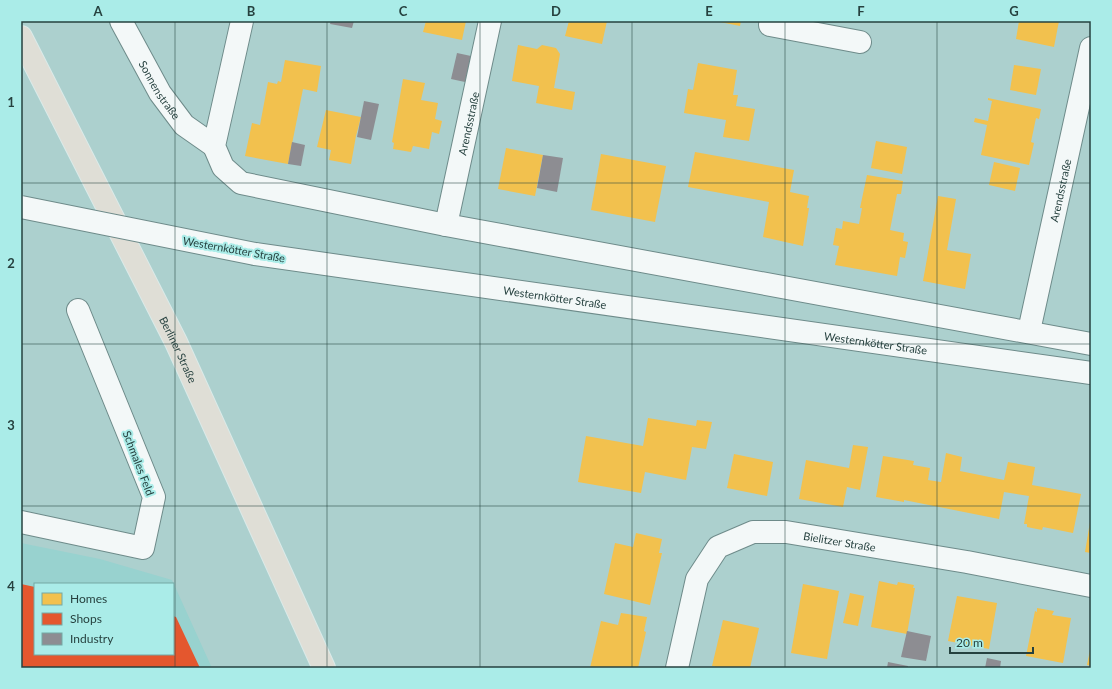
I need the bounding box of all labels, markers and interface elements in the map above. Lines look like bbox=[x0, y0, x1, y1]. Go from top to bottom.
text: A bbox=[92, 3, 103, 19]
text: B bbox=[247, 3, 256, 19]
text: C bbox=[399, 3, 408, 19]
text: D bbox=[551, 3, 561, 19]
text: E bbox=[705, 3, 713, 19]
text: F bbox=[857, 3, 865, 19]
text: G bbox=[1009, 3, 1019, 19]
street label: Sonnenstraße bbox=[137, 58, 184, 121]
street label: Arendsstraße bbox=[455, 90, 481, 156]
text: 1 bbox=[7, 94, 15, 110]
street label: Arendsstraße bbox=[1047, 157, 1073, 223]
street label: Westernkötter Straße bbox=[182, 234, 286, 264]
text: 2 bbox=[7, 255, 15, 271]
street label: Westernkötter Straße bbox=[503, 283, 607, 310]
street label: Berliner Straße bbox=[157, 314, 200, 385]
street label: Westernkötter Straße bbox=[823, 329, 928, 356]
text: 3 bbox=[7, 417, 15, 433]
street label: Schmales Feld bbox=[121, 429, 157, 497]
street label: Bielitzer Straße bbox=[803, 528, 877, 553]
text: 4 bbox=[7, 578, 15, 594]
legend bbox=[34, 583, 174, 655]
text: Homes bbox=[70, 591, 107, 606]
text: Shops bbox=[70, 611, 102, 626]
scale bar bbox=[950, 629, 1033, 655]
text: Industry bbox=[70, 631, 114, 646]
text: 20 m bbox=[956, 635, 983, 650]

